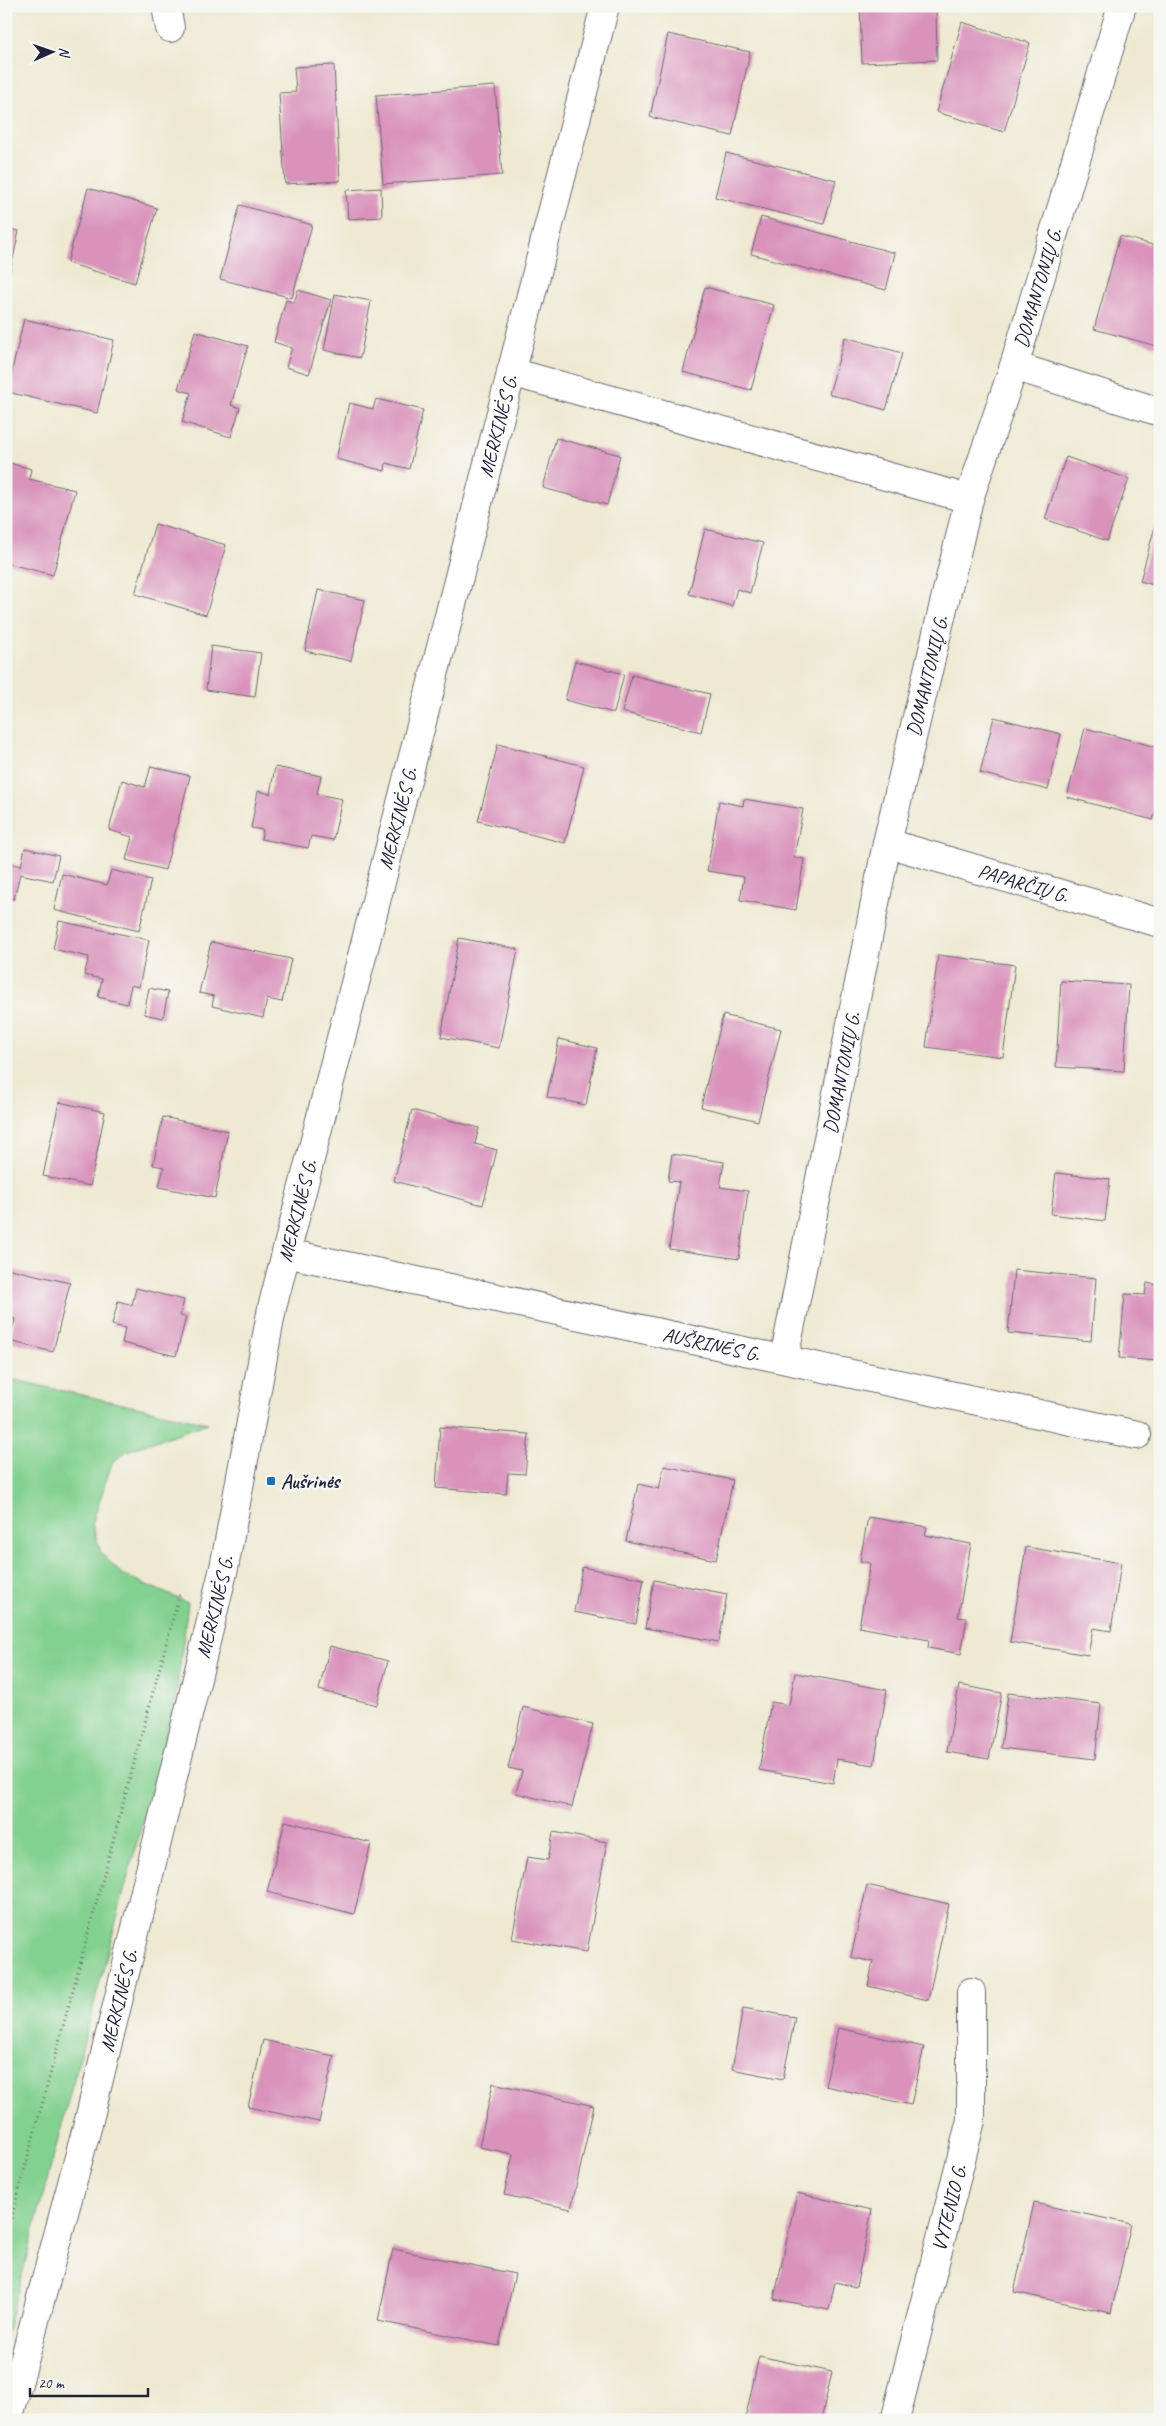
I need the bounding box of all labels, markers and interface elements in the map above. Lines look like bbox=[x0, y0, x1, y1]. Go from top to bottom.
north arrow bbox=[28, 28, 78, 78]
text: N bbox=[56, 47, 73, 59]
street label: DOMANTONIŲ G. bbox=[1008, 225, 1067, 350]
street label: MERKINĖS G. bbox=[473, 372, 523, 480]
street label: DOMANTONIŲ G. bbox=[900, 613, 953, 739]
street label: MERKINĖS G. bbox=[372, 764, 422, 872]
street label: PAPARČIŲ G. bbox=[975, 858, 1071, 908]
street label: DOMANTONIŲ G. bbox=[817, 1010, 865, 1135]
street label: MERKINĖS G. bbox=[272, 1157, 322, 1264]
street label: AUŠRINĖS G. bbox=[661, 1321, 762, 1366]
place label: Aušrinės bbox=[281, 1469, 341, 1494]
marker: Aušrinės bbox=[265, 1475, 277, 1487]
street label: MERKINĖS G. bbox=[190, 1554, 239, 1661]
street label: MERKINĖS G. bbox=[94, 1946, 143, 2054]
street label: VYTENIO G. bbox=[926, 2162, 972, 2254]
scale bar bbox=[30, 2366, 148, 2398]
text: 20 m bbox=[38, 2374, 65, 2393]

